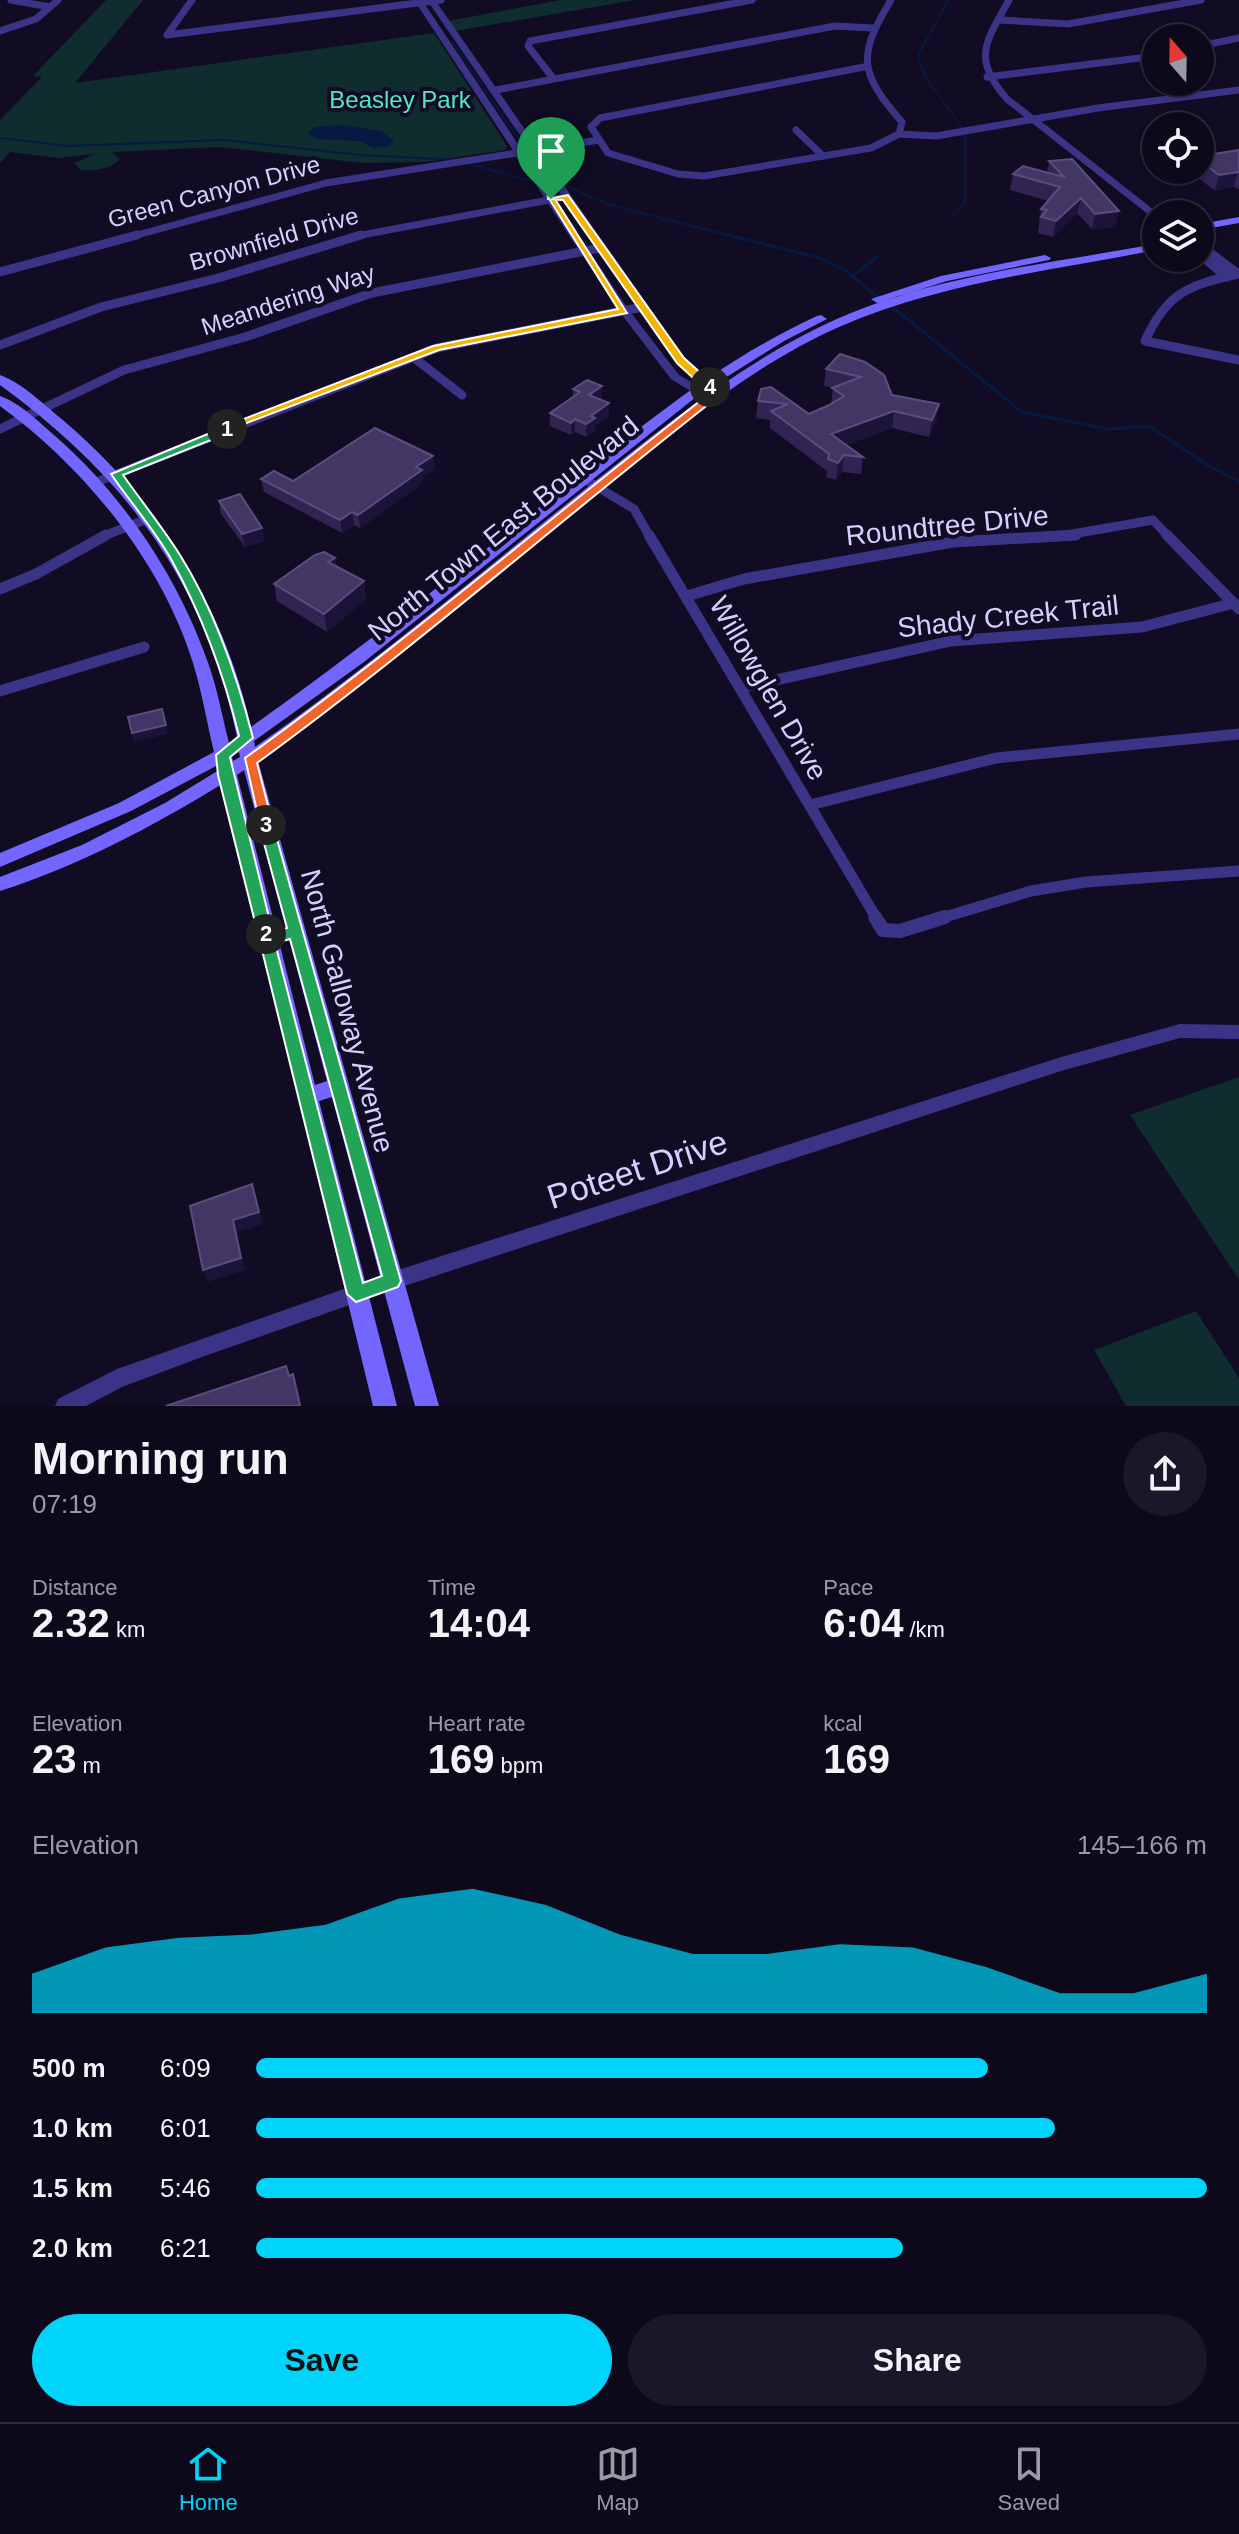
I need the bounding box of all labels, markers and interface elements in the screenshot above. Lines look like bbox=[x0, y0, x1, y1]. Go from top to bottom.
north arrow bbox=[1142, 24, 1214, 96]
map controls bbox=[1142, 24, 1214, 272]
park label: Beasley Park bbox=[329, 86, 472, 113]
button: locate bbox=[1142, 112, 1214, 184]
pin bbox=[517, 117, 585, 199]
icon: arrive bbox=[529, 129, 573, 173]
street label: Green Canyon Drive bbox=[105, 150, 323, 233]
button: layers bbox=[1142, 200, 1214, 272]
street label: Brownfield Drive bbox=[186, 201, 362, 276]
street label: Meandering Way bbox=[198, 259, 378, 340]
pin: 4 bbox=[690, 367, 730, 407]
text: 4 bbox=[704, 374, 716, 399]
pin: 1 bbox=[207, 409, 247, 449]
street label: North Town East Boulevard bbox=[362, 410, 645, 647]
text: 1 bbox=[221, 416, 233, 441]
street label: Roundtree Drive bbox=[844, 499, 1050, 552]
street label: Shady Creek Trail bbox=[896, 589, 1120, 644]
street label: Willowglen Drive bbox=[703, 591, 834, 786]
pin: 3 bbox=[246, 805, 286, 845]
text: 3 bbox=[260, 812, 272, 837]
street label: North Galloway Avenue bbox=[295, 866, 400, 1156]
pin: 2 bbox=[246, 914, 286, 954]
text: 2 bbox=[260, 921, 272, 946]
street label: Poteet Drive bbox=[542, 1122, 732, 1216]
button: share bbox=[1123, 1432, 1207, 1516]
text: Morning run bbox=[32, 1434, 289, 1483]
text: 07:19 bbox=[32, 1489, 97, 1519]
text: Distance bbox=[32, 1575, 118, 1600]
text: Time bbox=[428, 1575, 476, 1600]
text: Pace bbox=[823, 1575, 873, 1600]
text: 2.32 bbox=[32, 1601, 110, 1645]
text: 14:04 bbox=[428, 1601, 530, 1645]
text: 6:04 bbox=[823, 1601, 903, 1645]
text: km bbox=[110, 1617, 145, 1642]
text: /km bbox=[903, 1617, 945, 1642]
text: Elevation bbox=[32, 1711, 123, 1736]
text: Heart rate bbox=[428, 1711, 525, 1736]
text: kcal bbox=[823, 1711, 862, 1736]
text: 23 bbox=[32, 1737, 77, 1781]
text: 169 bbox=[428, 1737, 494, 1781]
text: 169 bbox=[823, 1737, 890, 1781]
text: m bbox=[77, 1753, 101, 1778]
text: bpm bbox=[494, 1753, 543, 1778]
text: Elevation bbox=[32, 1830, 139, 1860]
text: 145–166 m bbox=[1077, 1830, 1207, 1860]
text: 500 m bbox=[32, 2053, 106, 2083]
text: 6:09 bbox=[160, 2053, 211, 2083]
text: 1.0 km bbox=[32, 2113, 113, 2143]
text: 6:01 bbox=[160, 2113, 211, 2143]
text: 1.5 km bbox=[32, 2173, 113, 2203]
text: 5:46 bbox=[160, 2173, 211, 2203]
text: 2.0 km bbox=[32, 2233, 113, 2263]
text: 6:21 bbox=[160, 2233, 211, 2263]
button: Save bbox=[32, 2314, 612, 2406]
button: Share bbox=[628, 2314, 1207, 2406]
tab: Home bbox=[179, 2442, 238, 2516]
tab: Map bbox=[596, 2442, 640, 2516]
tab: Saved bbox=[998, 2442, 1060, 2516]

